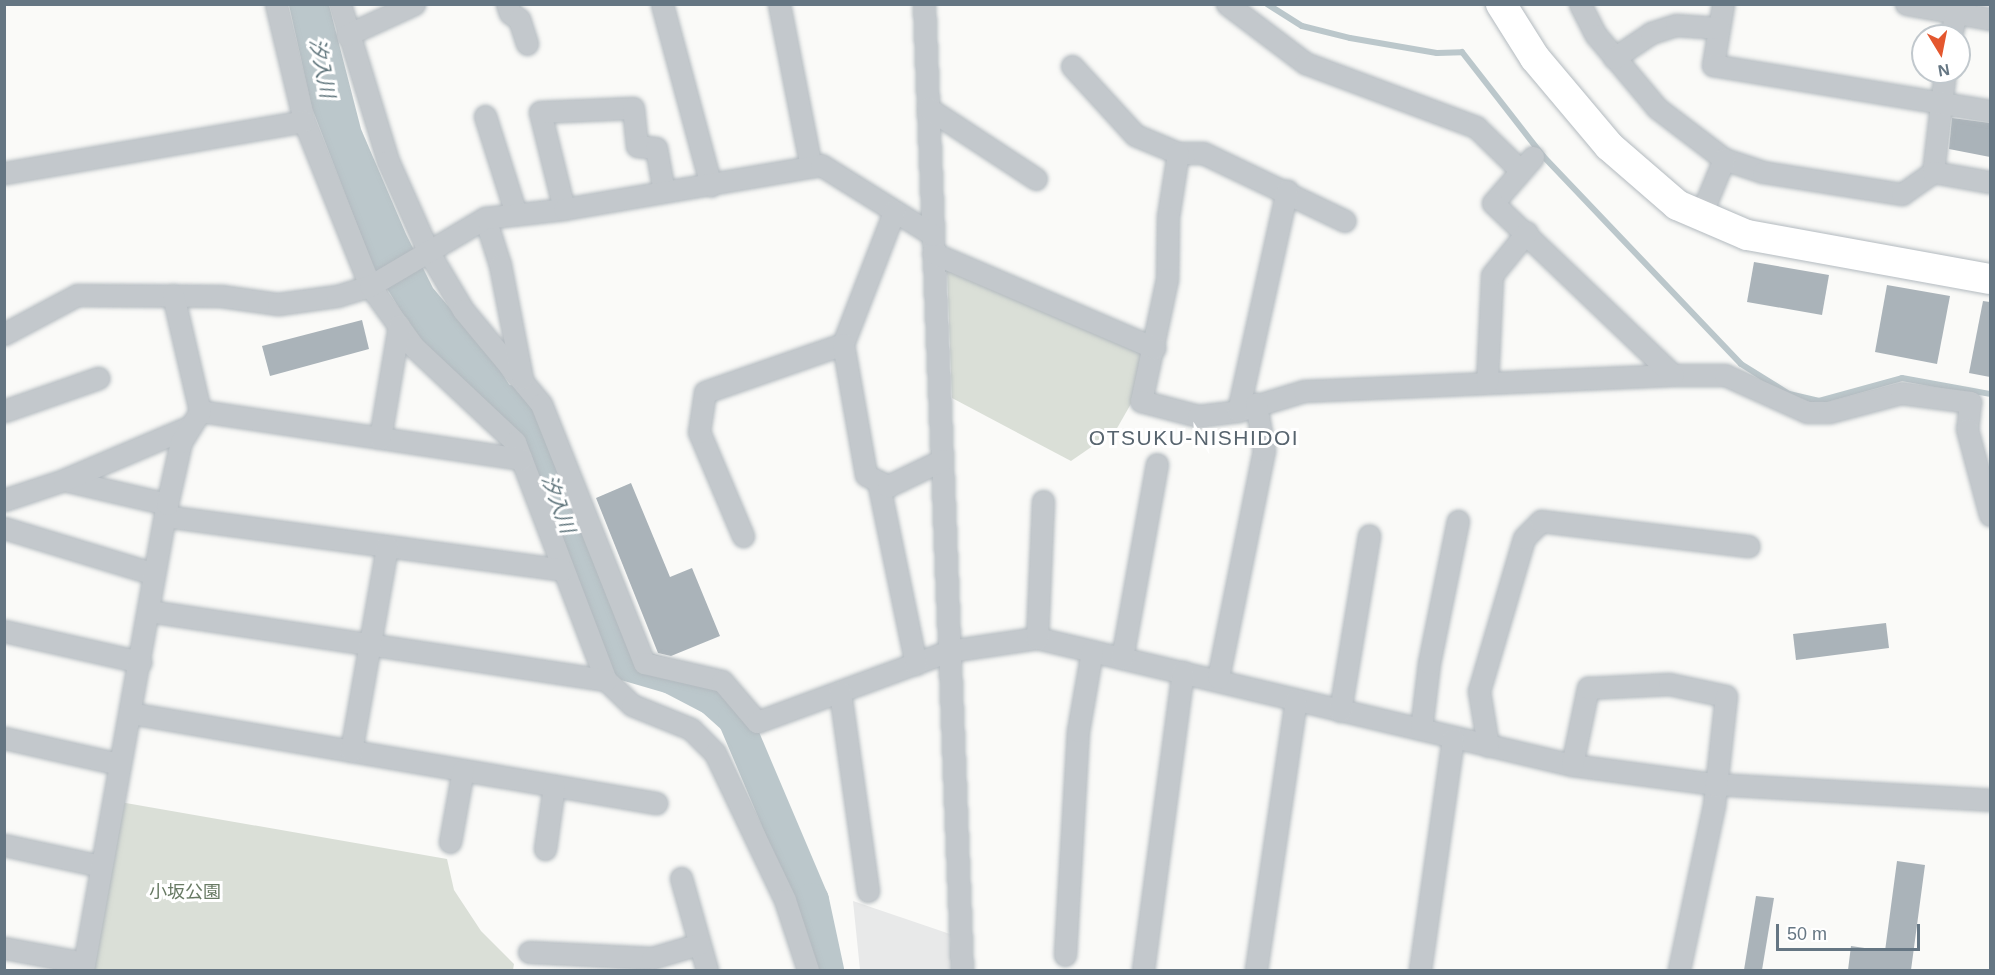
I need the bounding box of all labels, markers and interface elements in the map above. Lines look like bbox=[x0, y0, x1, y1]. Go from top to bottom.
north arrow bbox=[1911, 24, 1971, 84]
water label: 汐入川 bbox=[304, 36, 340, 100]
text: N bbox=[1937, 61, 1951, 80]
district label: OTSUKU-NISHIDOI bbox=[1089, 425, 1299, 451]
water label: 汐入川 bbox=[536, 472, 580, 536]
park label: 小坂公園 bbox=[149, 881, 221, 903]
scale bar bbox=[1779, 912, 1923, 950]
text: 50 m bbox=[1787, 924, 1827, 944]

